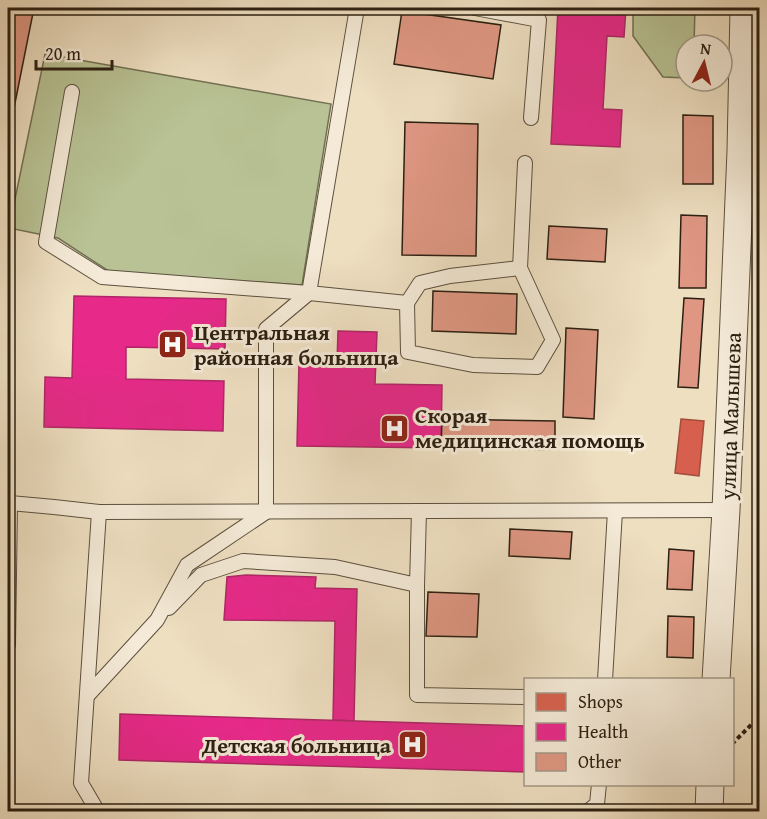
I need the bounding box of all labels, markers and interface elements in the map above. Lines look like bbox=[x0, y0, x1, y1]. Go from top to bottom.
scale bar bbox=[36, 33, 112, 71]
north arrow bbox=[674, 33, 734, 93]
text: N bbox=[699, 36, 713, 61]
text: 20 m bbox=[45, 40, 81, 67]
place label: Центральная районная больница bbox=[194, 316, 399, 373]
hospital icon: Центральная районная больница bbox=[157, 329, 189, 361]
street label: улица Малышева bbox=[711, 331, 749, 501]
place label: Скорая медицинская помощь bbox=[415, 399, 645, 456]
hospital icon: Скорая медицинская помощь bbox=[378, 412, 410, 444]
legend bbox=[524, 678, 734, 786]
text: Shops bbox=[578, 688, 623, 715]
text: Health bbox=[578, 718, 628, 745]
place label: Детская больница bbox=[201, 729, 392, 761]
hospital icon: Детская больница bbox=[396, 729, 428, 761]
text: Other bbox=[578, 748, 622, 775]

